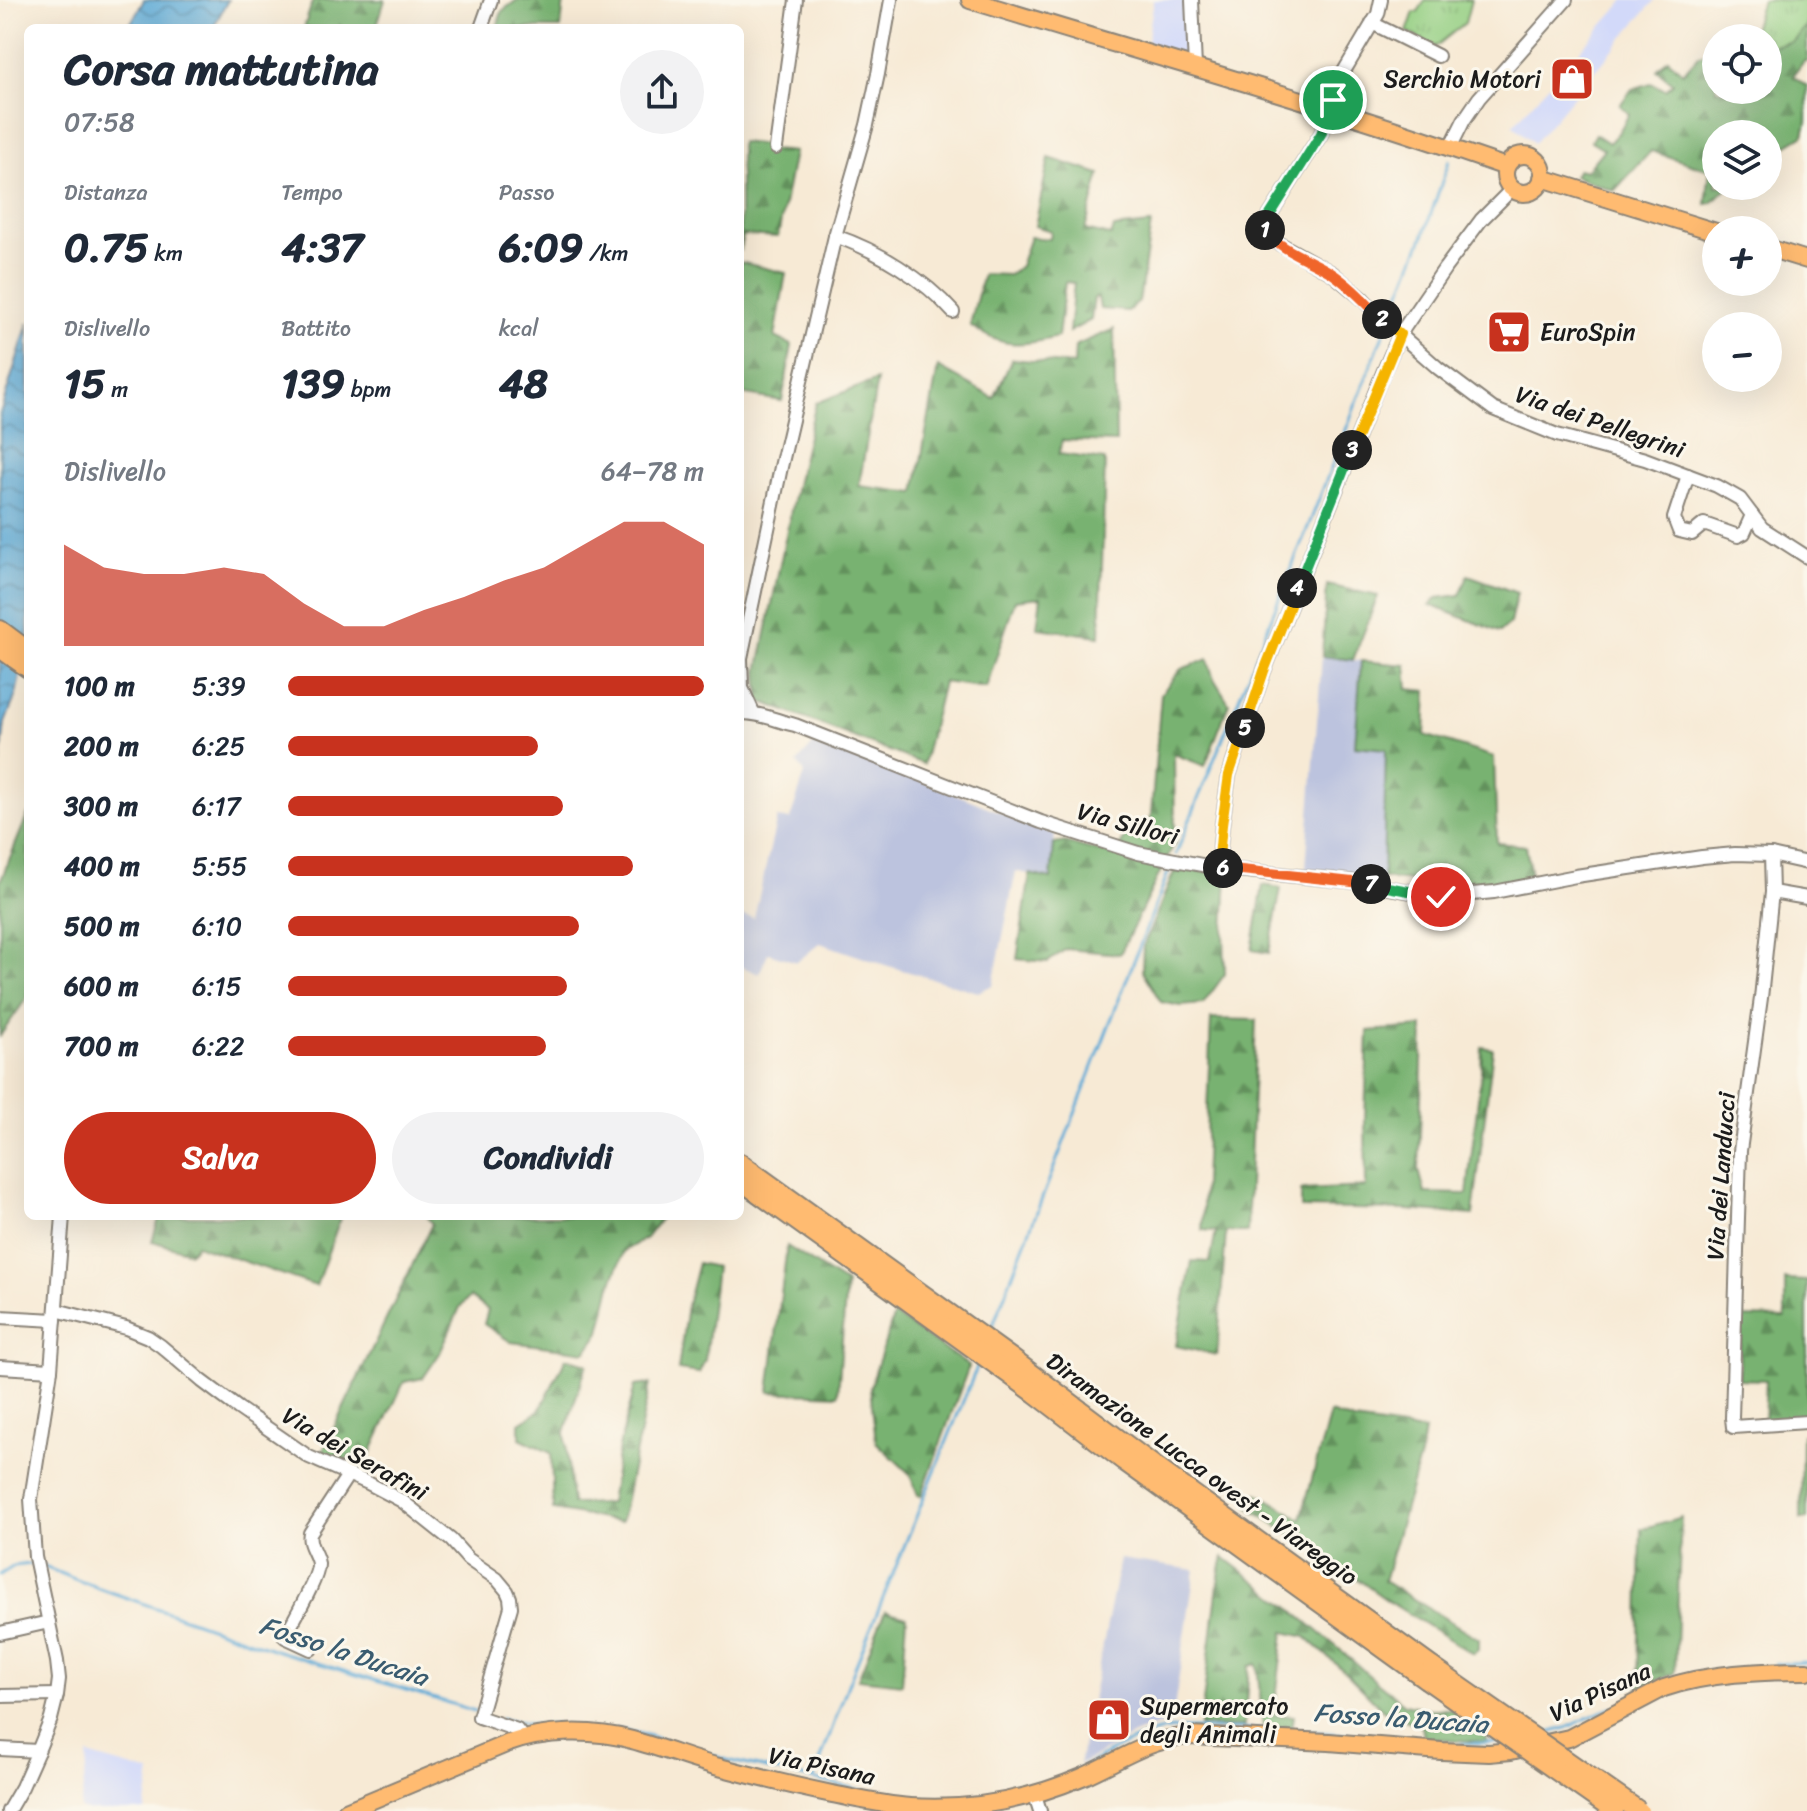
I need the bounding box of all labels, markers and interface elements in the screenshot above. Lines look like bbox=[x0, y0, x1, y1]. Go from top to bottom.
map controls bbox=[1702, 24, 1782, 392]
button: locate bbox=[1702, 24, 1782, 104]
text: Corsa mattutina bbox=[64, 30, 379, 108]
button: share bbox=[620, 50, 704, 134]
shop icon: Serchio Motori bbox=[1548, 55, 1596, 103]
place label: Serchio Motori bbox=[1384, 58, 1541, 100]
pin bbox=[1299, 66, 1367, 134]
icon: arrive bbox=[1311, 78, 1355, 122]
text: 07:58 bbox=[64, 99, 135, 145]
button: layers bbox=[1702, 120, 1782, 200]
text: Distanza bbox=[64, 173, 147, 212]
text: Tempo bbox=[281, 173, 343, 212]
text: Passo bbox=[499, 173, 554, 212]
pin: 1 bbox=[1245, 210, 1285, 250]
text: 1 bbox=[1260, 210, 1270, 249]
text: 0.75 bbox=[64, 212, 149, 283]
text: 4:37 bbox=[281, 212, 363, 283]
text: 6:09 bbox=[499, 212, 583, 283]
button: + bbox=[1702, 216, 1782, 296]
text: km bbox=[149, 234, 183, 273]
text: /km bbox=[583, 234, 629, 273]
pin: 2 bbox=[1362, 299, 1402, 339]
text: 2 bbox=[1376, 299, 1388, 338]
supermarket icon: EuroSpin bbox=[1485, 308, 1533, 356]
text: Dislivello bbox=[64, 309, 150, 348]
text: Battito bbox=[281, 309, 351, 348]
text: kcal bbox=[499, 309, 539, 348]
place label: EuroSpin bbox=[1540, 311, 1636, 353]
button: − bbox=[1702, 312, 1782, 392]
text: 15 bbox=[64, 348, 106, 419]
text: 139 bbox=[281, 348, 345, 419]
text: 48 bbox=[499, 348, 548, 419]
text: m bbox=[106, 370, 128, 409]
text: bpm bbox=[345, 370, 391, 409]
street label: Via dei Pellegrini bbox=[1510, 373, 1692, 471]
pin: 3 bbox=[1332, 430, 1372, 470]
text: 3 bbox=[1346, 430, 1358, 469]
text: Dislivello bbox=[64, 448, 166, 494]
text: 64–78 m bbox=[601, 448, 704, 494]
pin: 4 bbox=[1277, 568, 1317, 608]
text: 4 bbox=[1290, 568, 1304, 607]
text: 100 m bbox=[64, 663, 135, 709]
text: 5:39 bbox=[192, 663, 246, 709]
pin: 5 bbox=[1225, 708, 1265, 748]
text: 5 bbox=[1238, 708, 1252, 747]
text: 200 m bbox=[64, 723, 139, 769]
text: 6:25 bbox=[192, 723, 246, 769]
text: 300 m bbox=[64, 783, 138, 829]
text: 6:17 bbox=[192, 783, 241, 829]
street label: Via Sillori bbox=[1073, 790, 1185, 858]
text: 400 m bbox=[64, 843, 140, 889]
text: 5:55 bbox=[192, 843, 248, 889]
pin: 6 bbox=[1203, 848, 1243, 888]
text: 6 bbox=[1217, 848, 1229, 887]
pin bbox=[1407, 863, 1475, 931]
pin: 7 bbox=[1351, 864, 1391, 904]
text: 7 bbox=[1365, 864, 1377, 903]
icon: check bbox=[1419, 875, 1463, 919]
text: 500 m bbox=[64, 903, 139, 949]
text: 6:10 bbox=[192, 903, 242, 949]
text: 600 m bbox=[64, 963, 138, 1009]
text: 6:15 bbox=[192, 963, 242, 1009]
text: 700 m bbox=[64, 1023, 138, 1069]
text: 6:22 bbox=[192, 1023, 245, 1069]
street label: Via dei Landucci bbox=[1694, 1089, 1748, 1261]
button: Salva bbox=[64, 1112, 376, 1204]
button: Condividi bbox=[392, 1112, 704, 1204]
street label: Diramazione Lucca ovest - Viareggio bbox=[1037, 1341, 1367, 1597]
street label: Via dei Serafini bbox=[274, 1395, 437, 1514]
water label: Fosso la Ducaia bbox=[254, 1602, 436, 1700]
street label: Via Pisana bbox=[1542, 1650, 1659, 1734]
place label: Supermercato degli Animali bbox=[1140, 1685, 1289, 1755]
water label: Fosso la Ducaia bbox=[1312, 1689, 1491, 1747]
shop icon: Supermercato degli Animali bbox=[1085, 1696, 1133, 1744]
street label: Via Pisana bbox=[765, 1734, 880, 1798]

